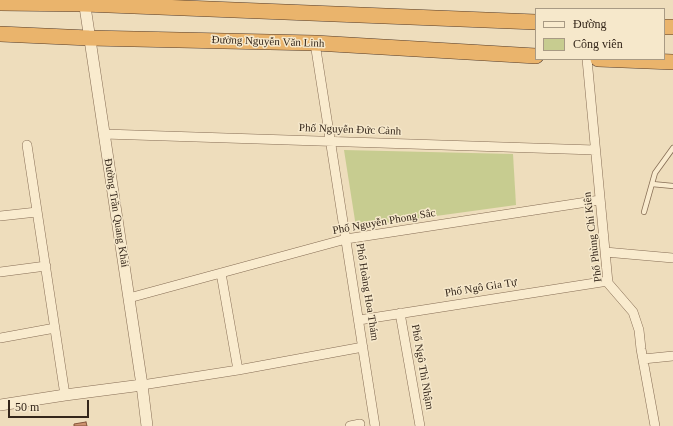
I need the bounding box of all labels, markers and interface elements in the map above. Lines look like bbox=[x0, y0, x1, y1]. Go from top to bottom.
legend bbox=[535, 8, 665, 60]
text: Đường bbox=[573, 17, 607, 31]
street label: Đường Nguyễn Văn Linh bbox=[211, 33, 325, 51]
text: Công viên bbox=[573, 37, 623, 51]
street label: Phố Nguyễn Đức Cảnh bbox=[299, 122, 401, 138]
street label: Đường Trần Quang Khải bbox=[101, 158, 131, 268]
street label: Phố Phùng Chí Kiên bbox=[581, 191, 605, 283]
street label: Phố Nguyễn Phong Sắc bbox=[332, 206, 436, 238]
street label: Phố Hoàng Hoa Thám bbox=[353, 242, 381, 342]
street label: Phố Ngô Gia Tự bbox=[444, 276, 518, 300]
street label: Phố Ngô Thì Nhậm bbox=[408, 323, 436, 411]
scale bar bbox=[10, 392, 91, 418]
text: 50 m bbox=[15, 400, 39, 414]

